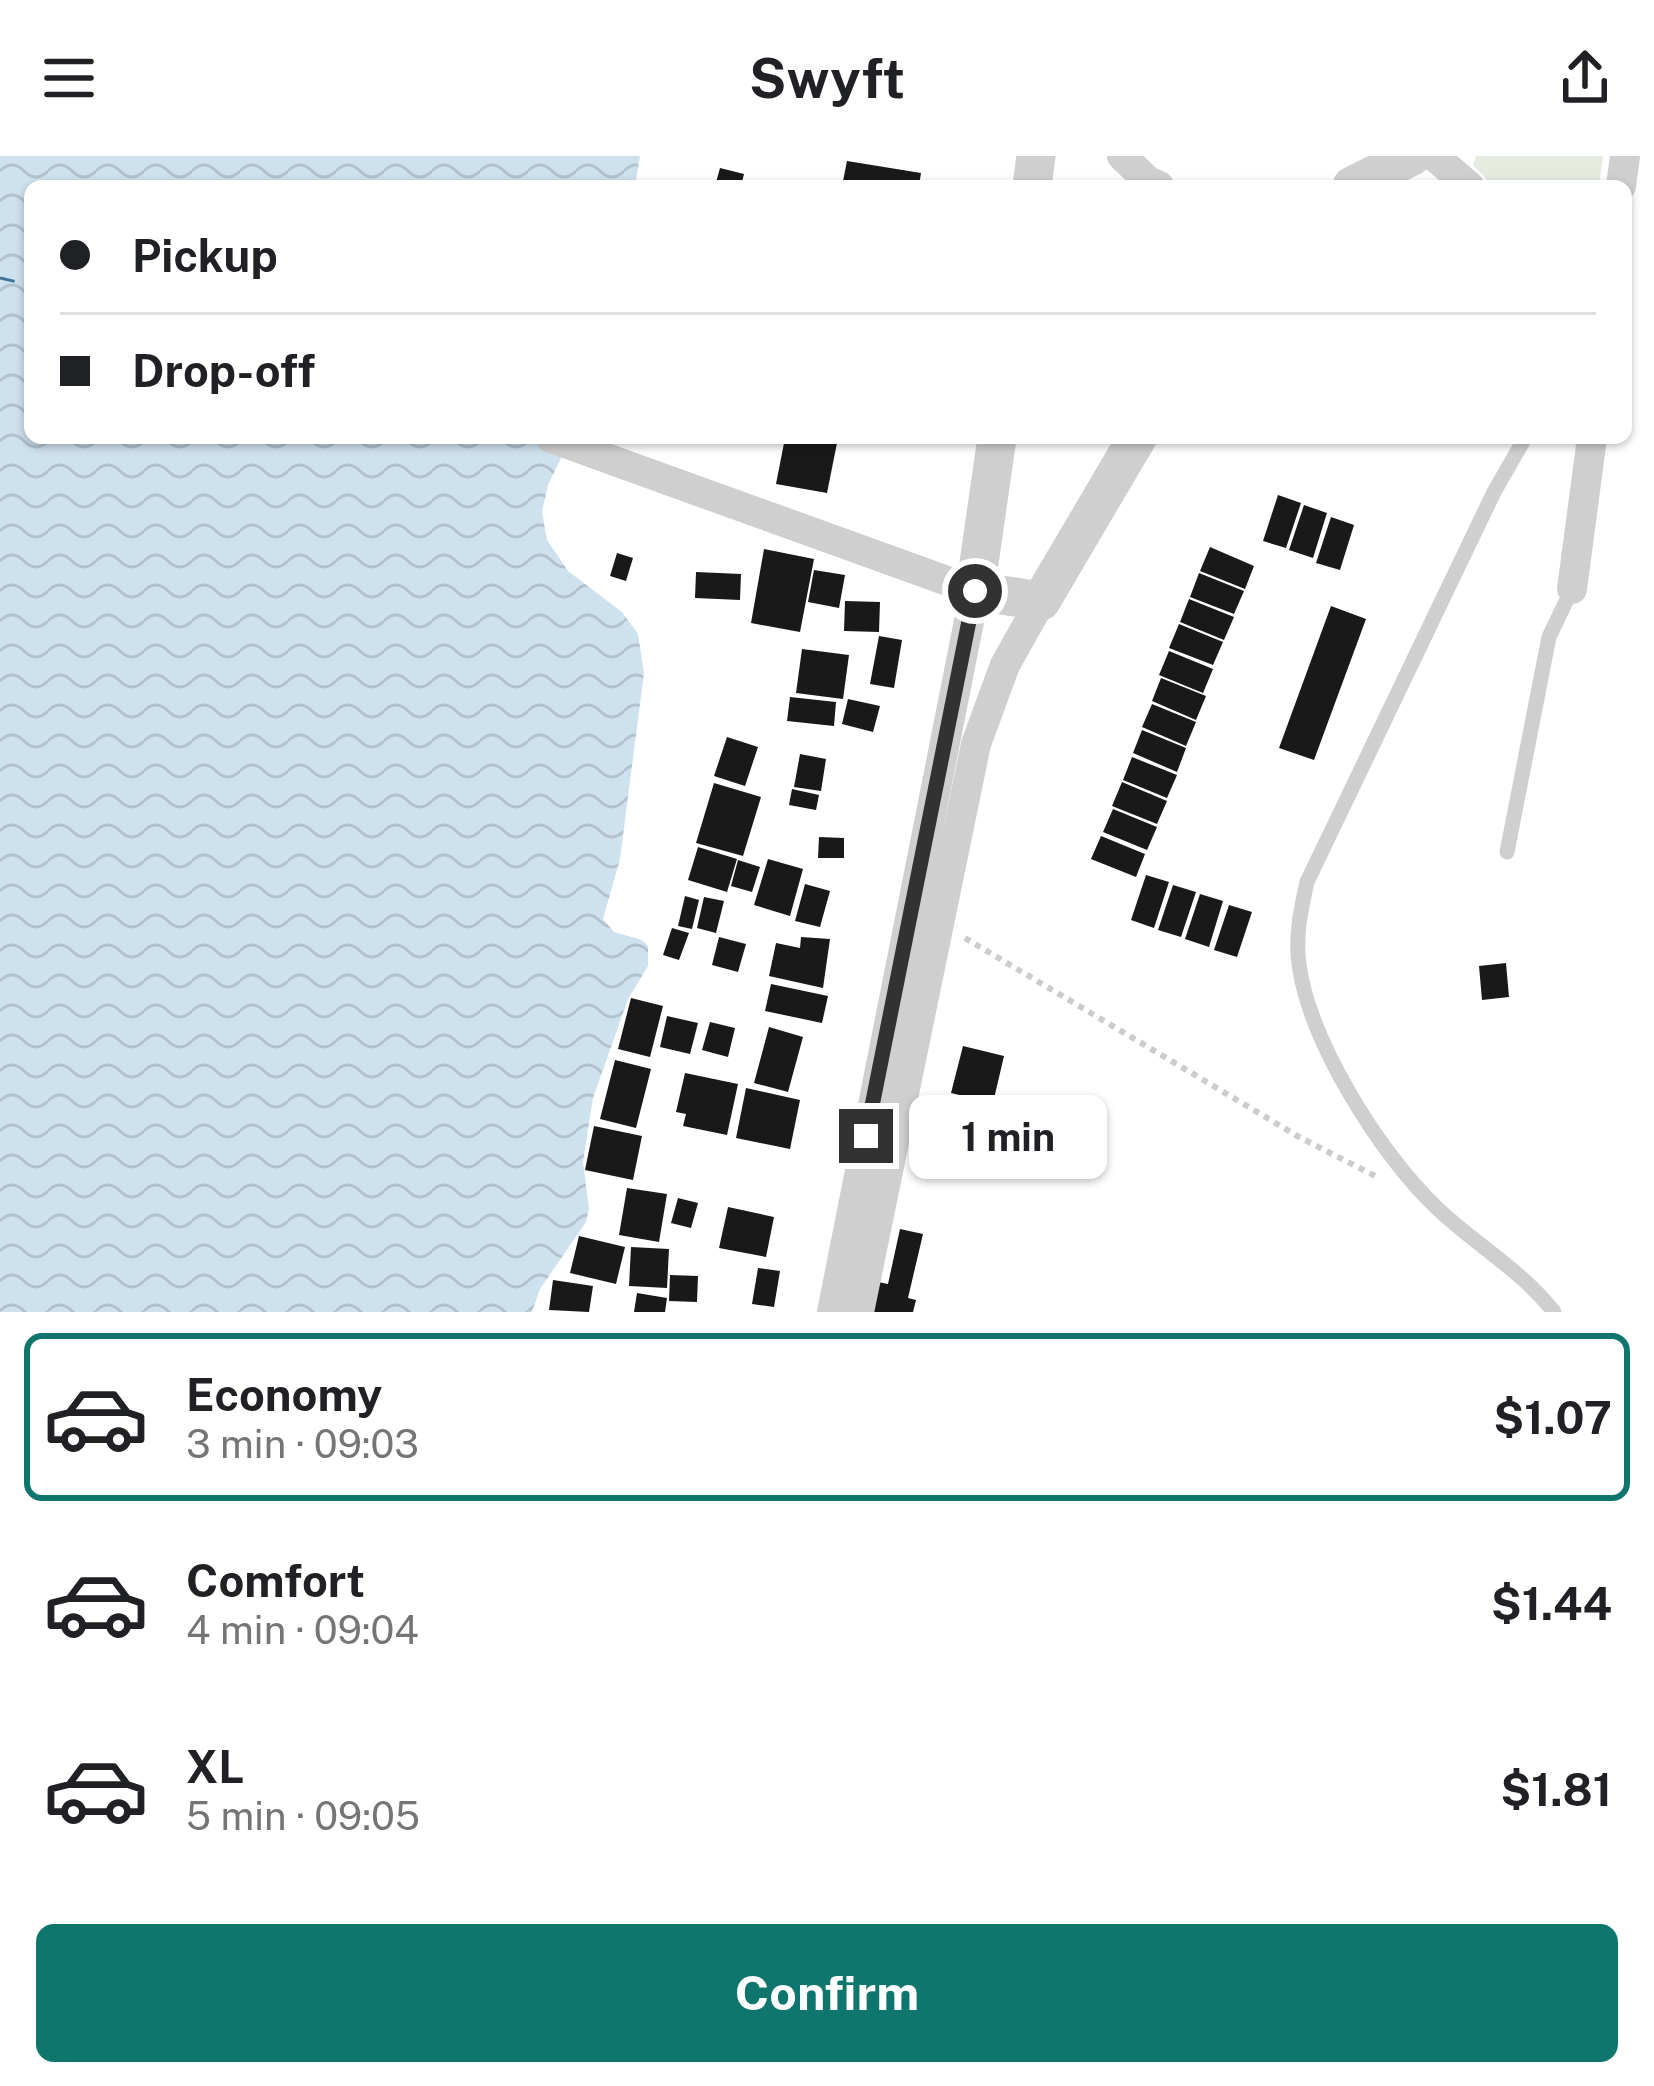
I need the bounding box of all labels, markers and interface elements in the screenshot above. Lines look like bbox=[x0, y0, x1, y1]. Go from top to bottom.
icon: menu bbox=[36, 45, 102, 111]
icon: share bbox=[1552, 45, 1618, 111]
text: Swyft bbox=[749, 47, 905, 110]
text: Pickup bbox=[132, 229, 278, 282]
text: Drop-off bbox=[132, 344, 315, 397]
route start bbox=[948, 564, 1002, 618]
callout: 1 min bbox=[908, 1094, 1106, 1178]
route end bbox=[839, 1109, 893, 1163]
text: 1 min bbox=[961, 1114, 1055, 1160]
icon: car bbox=[42, 1363, 150, 1471]
text: Economy bbox=[186, 1368, 382, 1421]
text: $1.07 bbox=[1494, 1391, 1612, 1444]
text: 3 min · 09:03 bbox=[186, 1421, 419, 1467]
icon: car bbox=[42, 1549, 150, 1657]
text: Comfort bbox=[186, 1554, 365, 1607]
text: $1.44 bbox=[1491, 1577, 1612, 1630]
text: 4 min · 09:04 bbox=[186, 1607, 419, 1653]
icon: car bbox=[42, 1735, 150, 1843]
text: XL bbox=[186, 1740, 244, 1793]
text: $1.81 bbox=[1501, 1763, 1612, 1816]
text: 5 min · 09:05 bbox=[186, 1793, 420, 1839]
button: Confirm bbox=[36, 1924, 1618, 2062]

